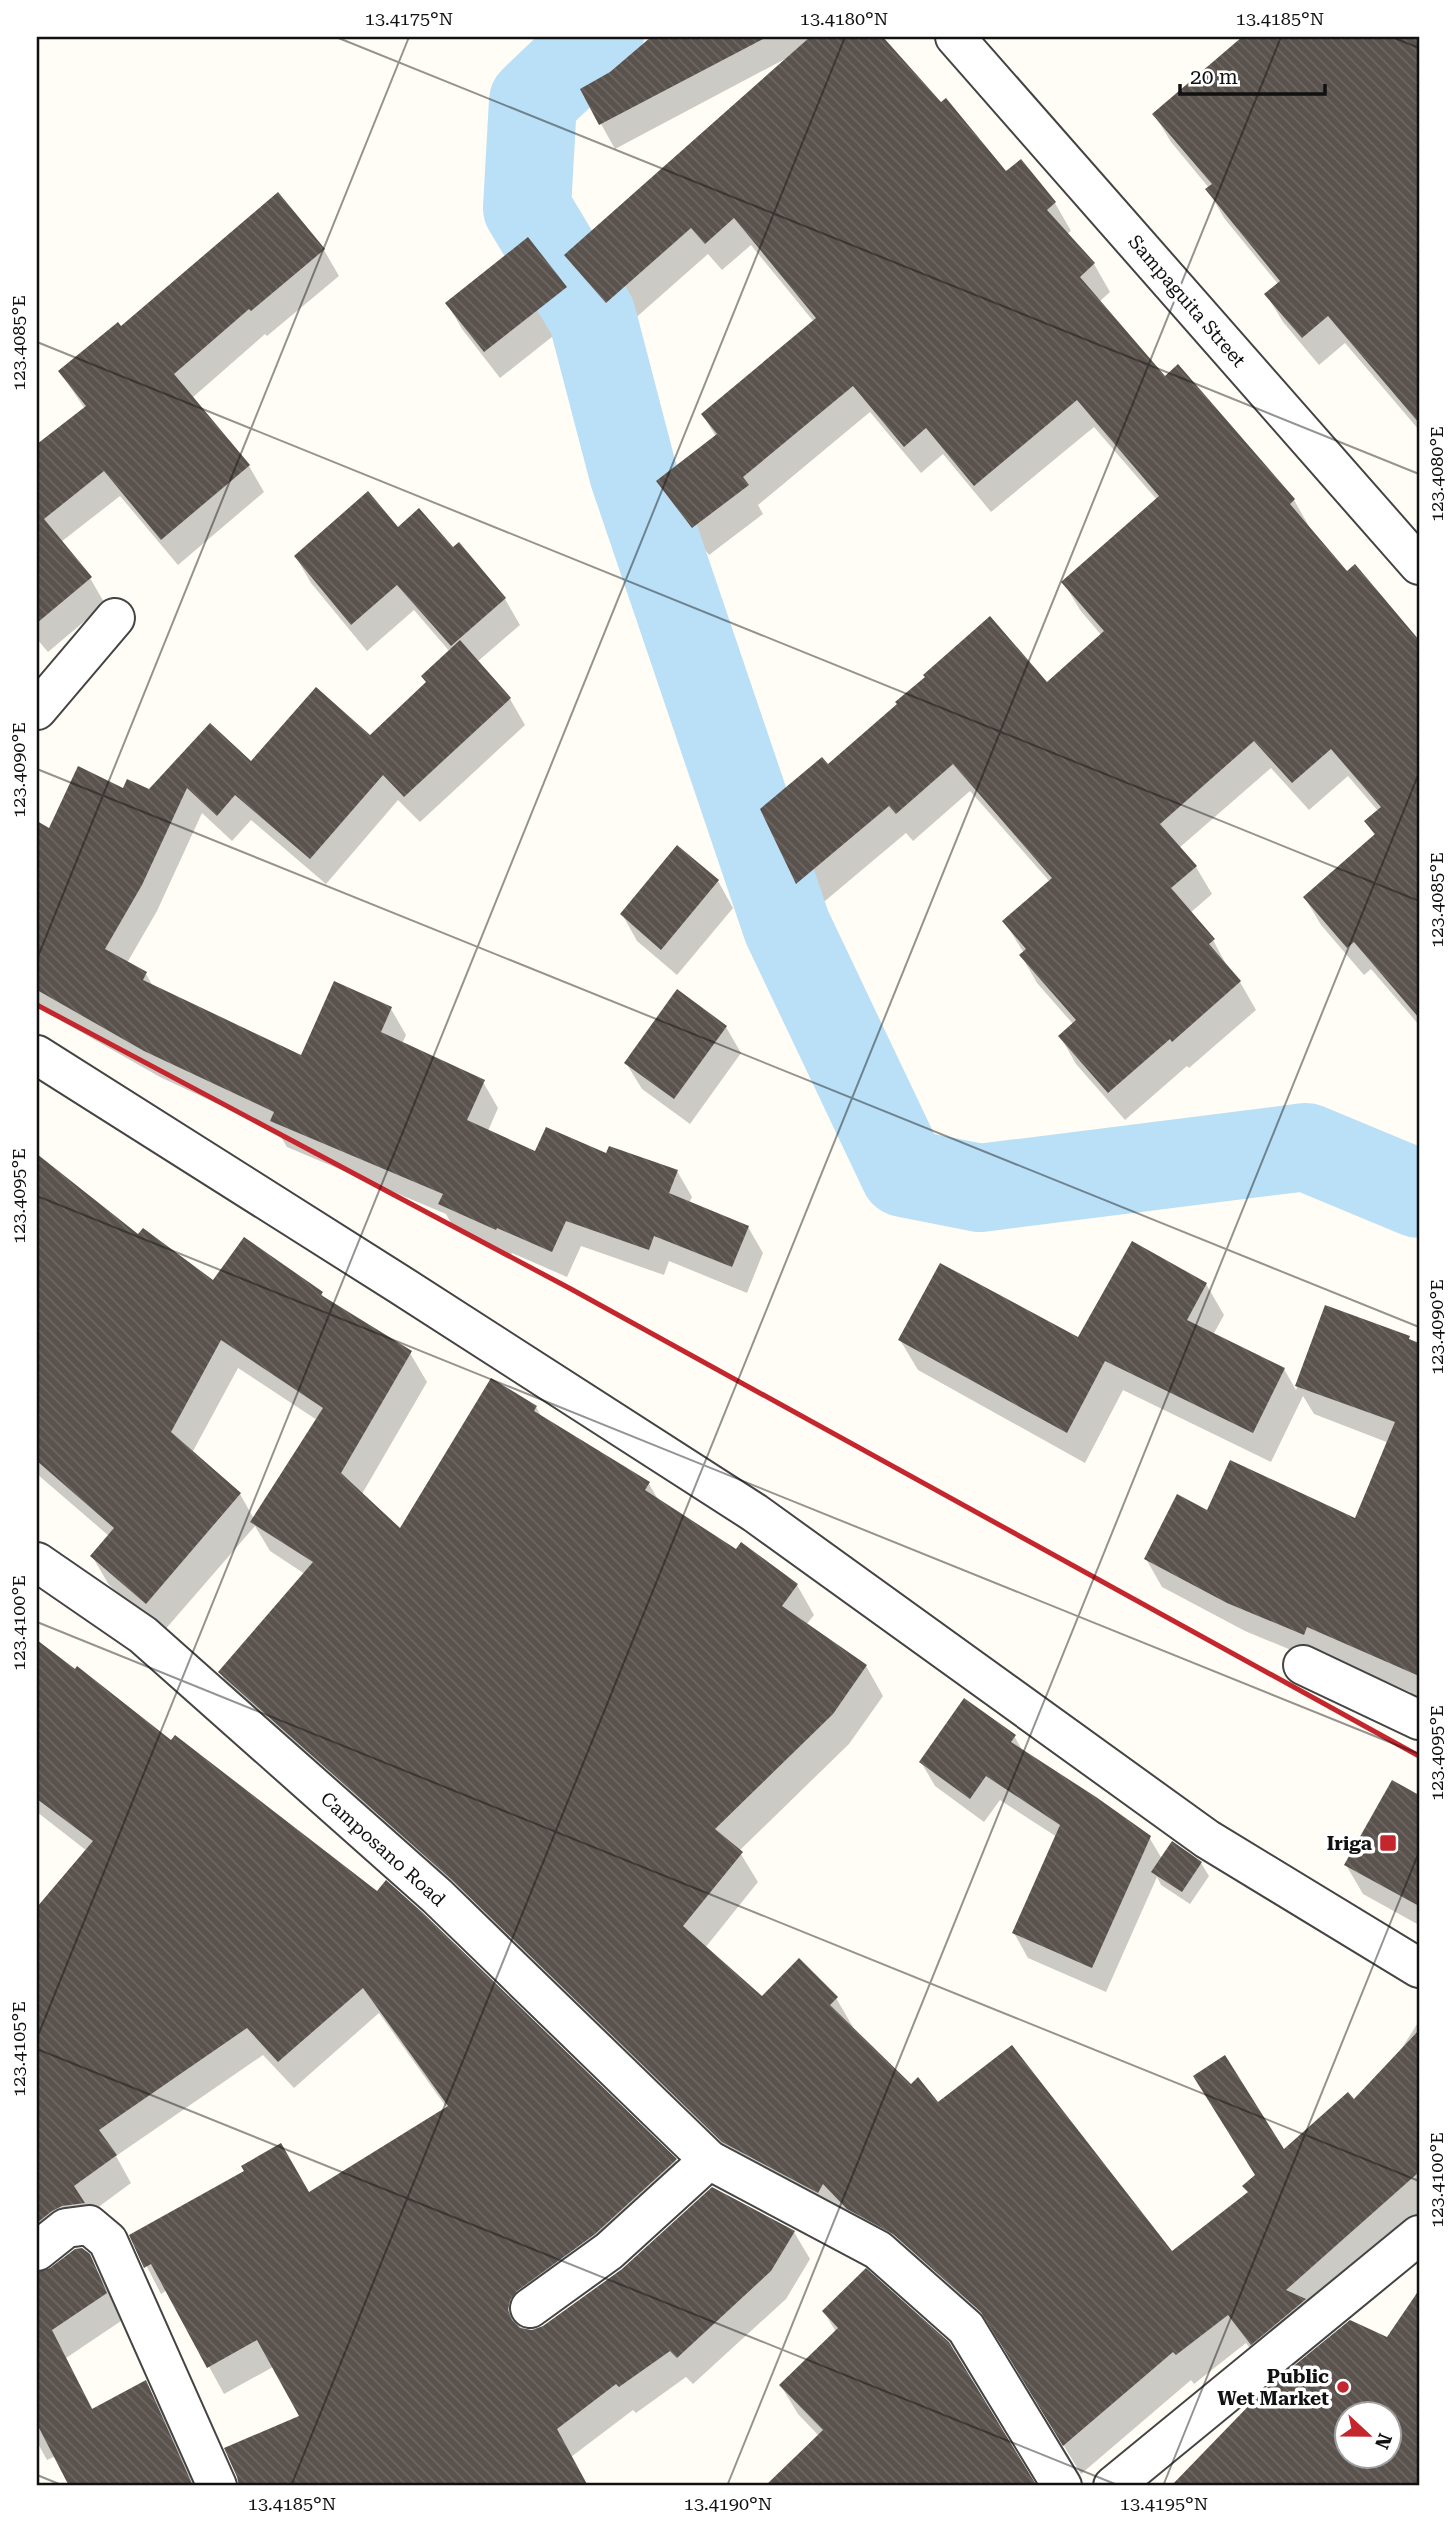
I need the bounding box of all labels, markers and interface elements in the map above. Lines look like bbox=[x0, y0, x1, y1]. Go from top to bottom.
text: 13.4175°N bbox=[365, 8, 453, 29]
text: 13.4180°N bbox=[800, 8, 888, 29]
text: 13.4185°N bbox=[1236, 8, 1324, 29]
scale bar bbox=[1180, 52, 1325, 96]
text: 20 m bbox=[1190, 65, 1238, 89]
street label: Sampaguita Street bbox=[1123, 230, 1251, 372]
text: 123.4085°E bbox=[8, 295, 29, 391]
text: 123.4080°E bbox=[1426, 426, 1447, 522]
text: 123.4090°E bbox=[8, 722, 29, 818]
text: 123.4085°E bbox=[1426, 852, 1447, 948]
text: 123.4095°E bbox=[8, 1148, 29, 1244]
text: 123.4090°E bbox=[1426, 1279, 1447, 1375]
text: 123.4100°E bbox=[8, 1575, 29, 1671]
text: 123.4095°E bbox=[1426, 1705, 1447, 1801]
street label: Camposano Road bbox=[316, 1787, 450, 1911]
place label: Iriga bbox=[1327, 1832, 1372, 1855]
marker: Iriga bbox=[1378, 1833, 1398, 1853]
text: 123.4105°E bbox=[8, 2001, 29, 2097]
text: 123.4100°E bbox=[1426, 2132, 1447, 2228]
place label: Public Wet Market bbox=[1217, 2365, 1329, 2410]
marker: Public Wet Market bbox=[1335, 2379, 1351, 2395]
north arrow bbox=[1334, 2400, 1404, 2470]
text: N bbox=[1370, 2430, 1397, 2453]
text: 13.4185°N bbox=[248, 2493, 336, 2514]
text: 13.4190°N bbox=[684, 2493, 772, 2514]
text: 13.4195°N bbox=[1120, 2493, 1208, 2514]

